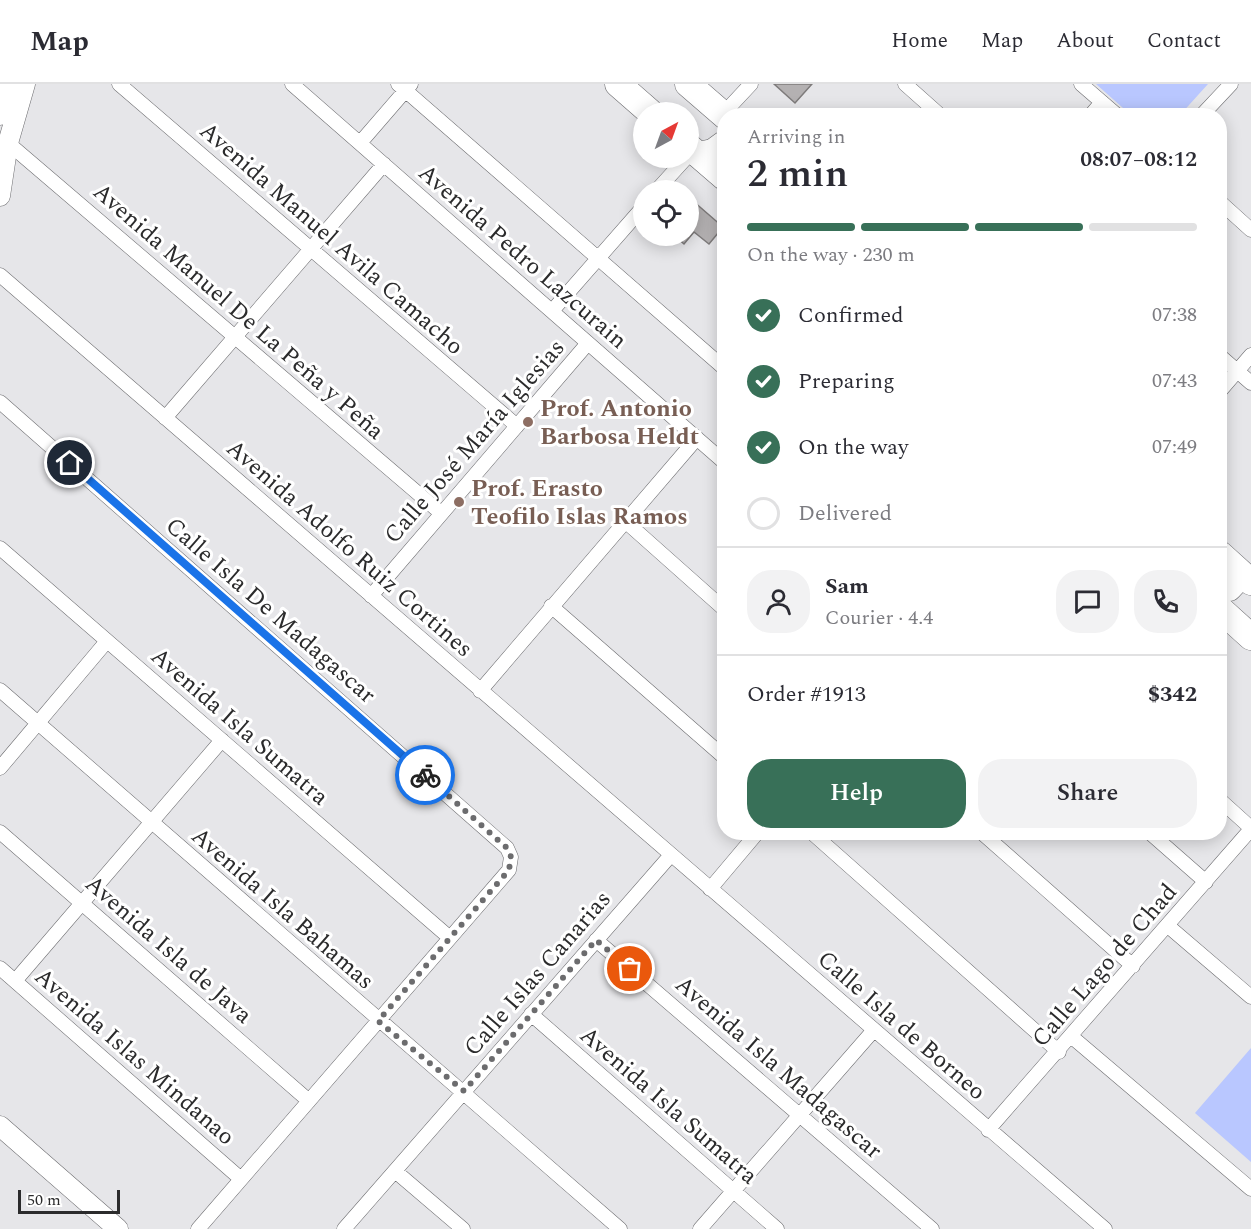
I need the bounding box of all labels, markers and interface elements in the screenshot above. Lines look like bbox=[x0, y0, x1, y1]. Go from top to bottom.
text: Map bbox=[30, 20, 89, 63]
text: Home bbox=[891, 25, 948, 57]
text: Map bbox=[981, 25, 1023, 57]
text: About bbox=[1056, 25, 1114, 57]
text: Contact bbox=[1147, 25, 1221, 57]
north arrow bbox=[633, 102, 699, 168]
map controls bbox=[633, 102, 699, 246]
street label: Avenida Manuel Avila Camacho bbox=[191, 114, 472, 364]
text: Arriving in bbox=[747, 122, 845, 152]
text: 08:07–08:12 bbox=[1080, 143, 1197, 176]
text: 2 min bbox=[747, 145, 848, 204]
street label: Avenida Pedro Lazcurain bbox=[410, 156, 635, 358]
street label: Avenida Manuel De La Peña y Peña bbox=[85, 175, 392, 449]
button: locate bbox=[633, 180, 699, 246]
text: On the way · 230 m bbox=[747, 240, 915, 270]
icon: check bbox=[747, 299, 780, 332]
text: Confirmed bbox=[798, 299, 904, 332]
text: 07:38 bbox=[1152, 300, 1197, 330]
street label: Calle José María Iglesias bbox=[376, 331, 574, 552]
icon: check bbox=[747, 365, 780, 398]
text: Preparing bbox=[798, 365, 895, 398]
text: 07:43 bbox=[1152, 366, 1197, 396]
place label: Prof. Antonio Barbosa Heldt bbox=[540, 391, 699, 455]
marker: Prof. Antonio Barbosa Heldt bbox=[521, 415, 535, 429]
street label: Avenida Adolfo Ruiz Cortines bbox=[218, 431, 481, 666]
icon: check bbox=[747, 431, 780, 464]
text: On the way bbox=[798, 431, 909, 464]
text: 07:49 bbox=[1152, 432, 1197, 462]
pin bbox=[44, 437, 95, 488]
icon: home bbox=[53, 446, 86, 479]
place label: Prof. Erasto Teofilo Islas Ramos bbox=[471, 471, 688, 535]
marker: Prof. Erasto Teofilo Islas Ramos bbox=[452, 495, 466, 509]
text: Delivered bbox=[798, 497, 892, 530]
street label: Calle Isla De Madagascar bbox=[157, 509, 384, 713]
button: person bbox=[747, 570, 810, 633]
text: Sam bbox=[825, 570, 869, 603]
button: chat bbox=[1056, 570, 1119, 633]
button: phone bbox=[1134, 570, 1197, 633]
text: Courier · 4.4 bbox=[825, 603, 933, 633]
street label: Avenida Isla Sumatra bbox=[142, 639, 337, 815]
text: Order #1913 bbox=[747, 678, 866, 711]
text: $342 bbox=[1148, 678, 1197, 711]
courier bbox=[395, 745, 455, 805]
icon: bike bbox=[409, 759, 442, 792]
button: Help bbox=[747, 759, 966, 828]
button: Share bbox=[978, 759, 1197, 828]
street label: Avenida Isla Bahamas bbox=[183, 819, 382, 999]
street label: Avenida Isla de Java bbox=[77, 867, 260, 1033]
street label: Calle Lago de Chad bbox=[1023, 876, 1186, 1056]
street label: Calle Islas Canarias bbox=[455, 883, 620, 1065]
street label: Calle Isla de Borneo bbox=[809, 942, 994, 1109]
pin bbox=[604, 943, 655, 994]
icon: bag bbox=[613, 952, 646, 985]
street label: Avenida Islas Mindanao bbox=[26, 959, 243, 1154]
street label: Avenida Isla Madagascar bbox=[667, 967, 890, 1168]
street label: Avenida Isla Sumatra bbox=[571, 1018, 766, 1194]
scale bar bbox=[18, 1187, 120, 1214]
text: 50 m bbox=[27, 1188, 61, 1212]

